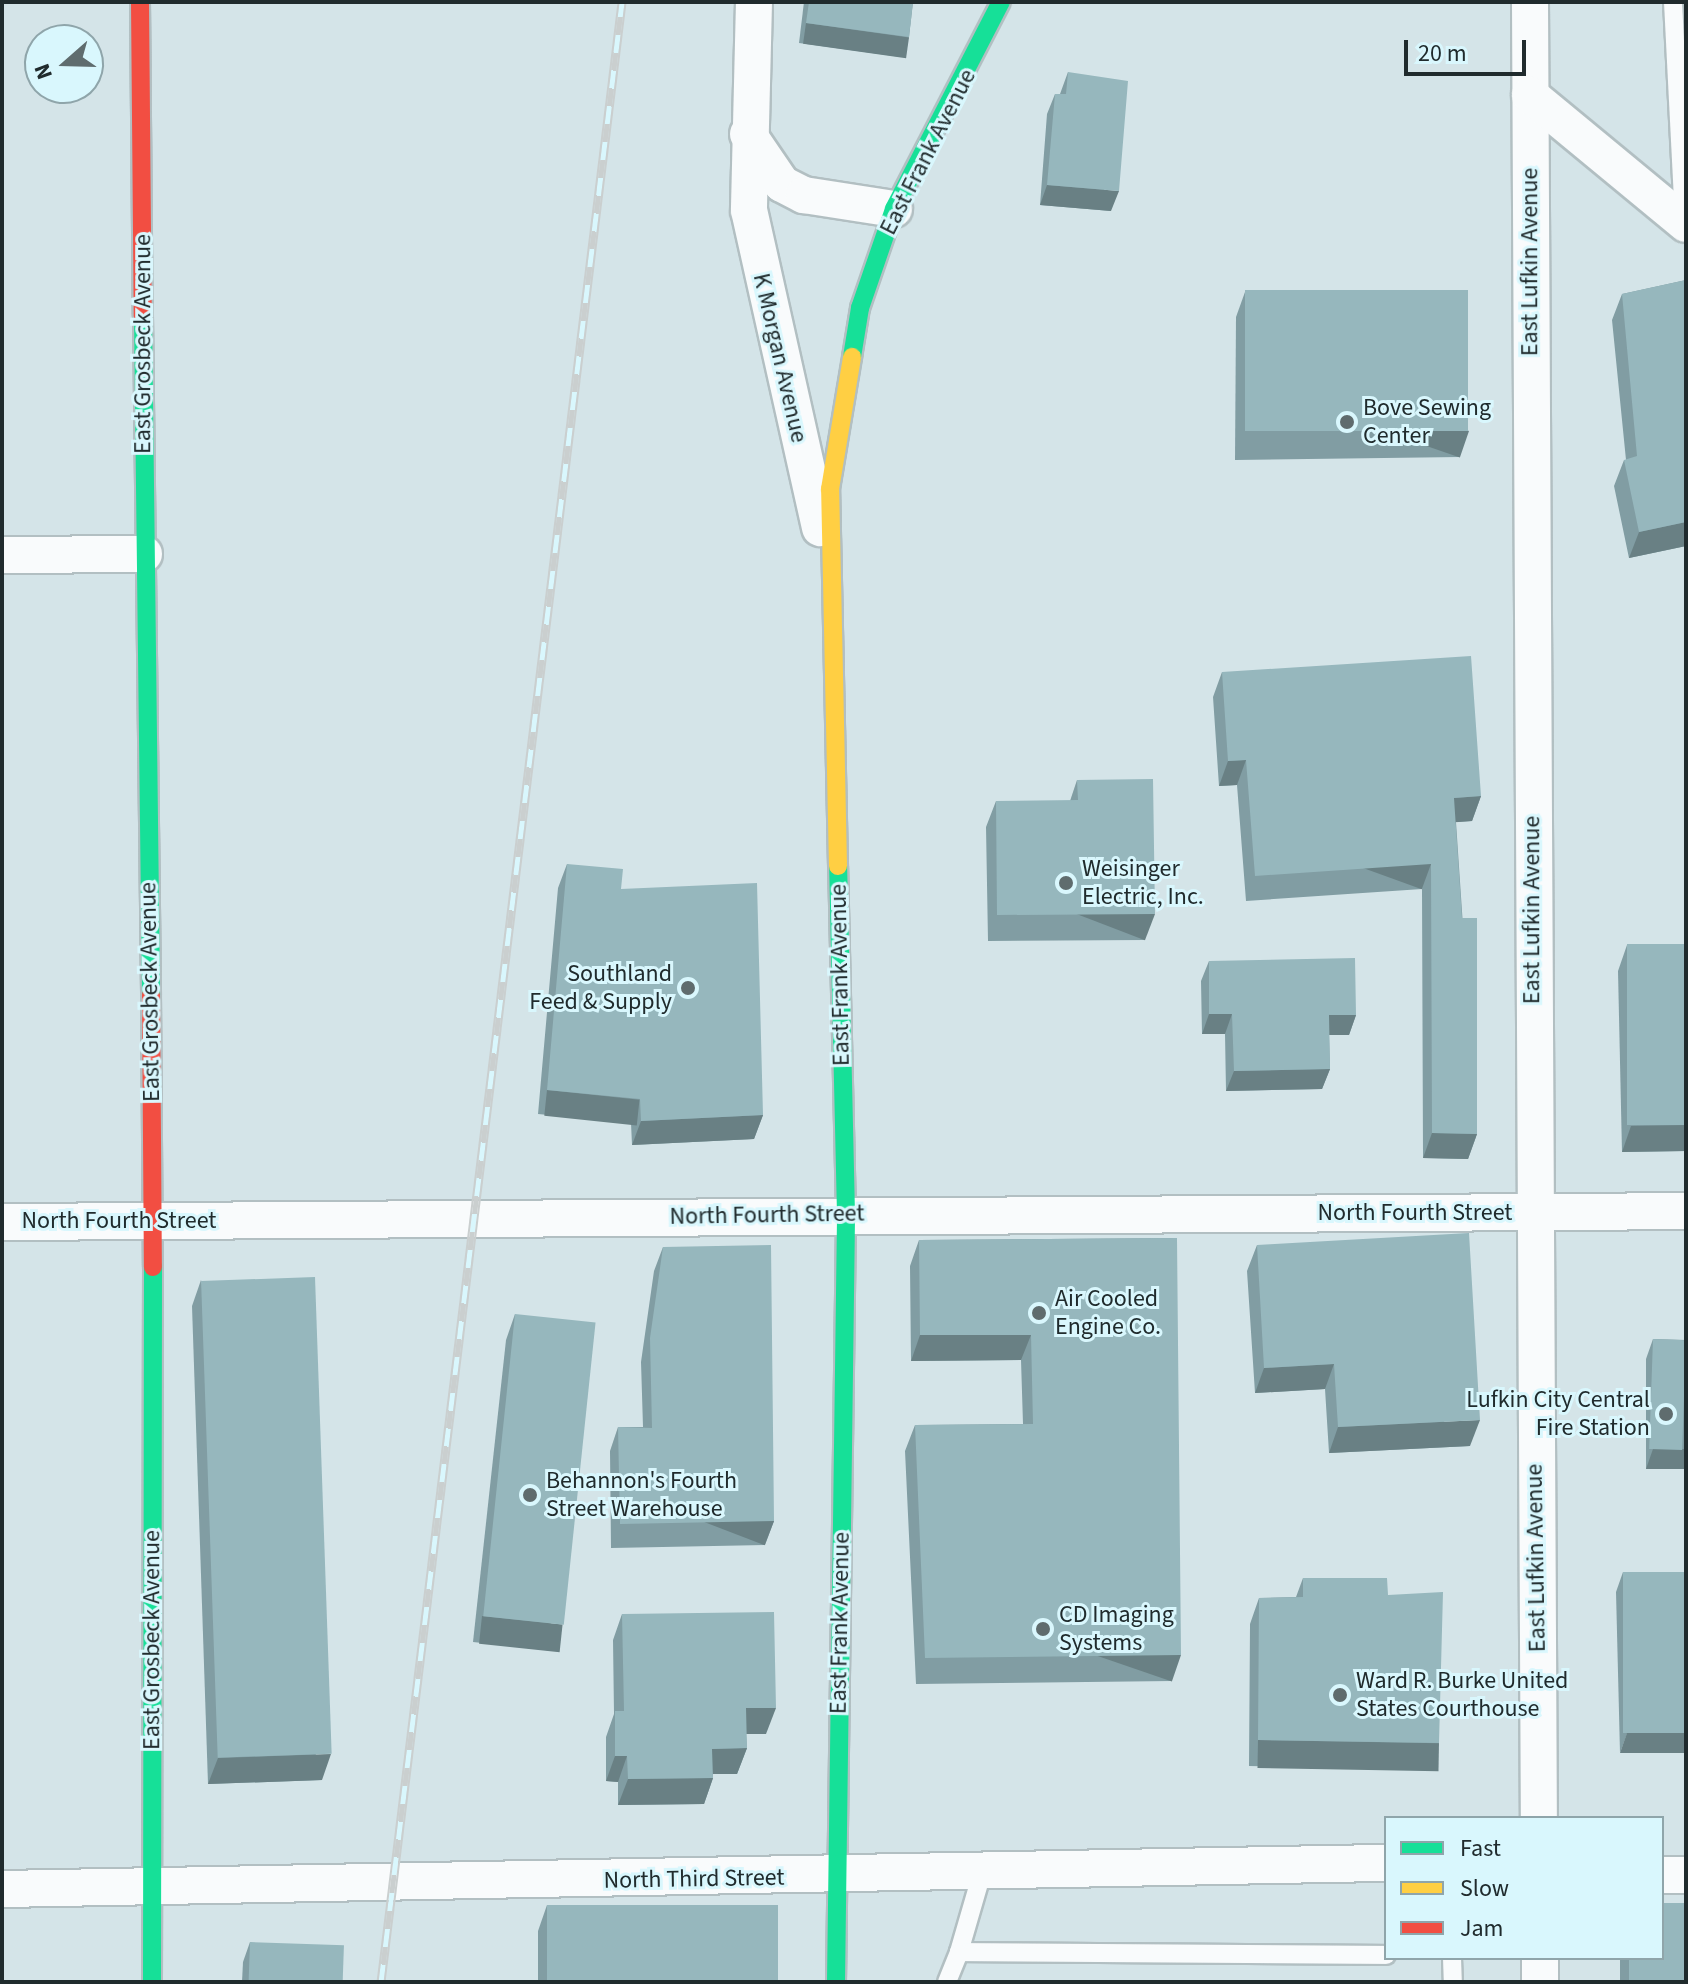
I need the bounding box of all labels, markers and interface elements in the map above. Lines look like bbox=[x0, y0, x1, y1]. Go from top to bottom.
north arrow bbox=[24, 24, 104, 104]
scale bar bbox=[1408, 24, 1530, 74]
text: 20 m bbox=[1418, 36, 1467, 71]
text: N bbox=[26, 59, 61, 84]
street label: East Frank Avenue bbox=[874, 64, 982, 240]
street label: East Lufkin Avenue bbox=[1516, 168, 1544, 356]
street label: East Grosbeck Avenue bbox=[129, 234, 157, 454]
street label: K Morgan Avenue bbox=[747, 271, 813, 445]
place label: Bove Sewing Center bbox=[1363, 394, 1491, 450]
marker: Bove Sewing Center bbox=[1338, 413, 1356, 431]
street label: East Lufkin Avenue bbox=[1518, 816, 1546, 1004]
place label: Weisinger Electric, Inc. bbox=[1082, 855, 1204, 911]
marker: Weisinger Electric, Inc. bbox=[1057, 874, 1075, 892]
street label: East Grosbeck Avenue bbox=[134, 882, 166, 1102]
street label: East Frank Avenue bbox=[824, 884, 856, 1066]
place label: Southland Feed & Supply bbox=[529, 960, 672, 1016]
marker: Southland Feed & Supply bbox=[679, 979, 697, 997]
street label: North Fourth Street bbox=[669, 1199, 865, 1231]
street label: North Fourth Street bbox=[1318, 1199, 1512, 1227]
street label: North Fourth Street bbox=[22, 1207, 216, 1235]
place label: Air Cooled Engine Co. bbox=[1055, 1285, 1161, 1341]
marker: Air Cooled Engine Co. bbox=[1030, 1304, 1048, 1322]
place label: Lufkin City Central Fire Station bbox=[1466, 1386, 1650, 1442]
marker: Lufkin City Central Fire Station bbox=[1657, 1405, 1675, 1423]
street label: East Lufkin Avenue bbox=[1520, 1464, 1552, 1652]
place label: Behannon's Fourth Street Warehouse bbox=[546, 1467, 737, 1523]
marker: Behannon's Fourth Street Warehouse bbox=[521, 1486, 539, 1504]
street label: East Grosbeck Avenue bbox=[138, 1530, 166, 1750]
street label: East Frank Avenue bbox=[824, 1532, 856, 1714]
place label: CD Imaging Systems bbox=[1059, 1601, 1174, 1657]
marker: CD Imaging Systems bbox=[1034, 1620, 1052, 1638]
place label: Ward R. Burke United States Courthouse bbox=[1356, 1667, 1568, 1723]
marker: Ward R. Burke United States Courthouse bbox=[1331, 1686, 1349, 1704]
legend bbox=[1384, 1816, 1664, 1960]
text: Fast bbox=[1460, 1831, 1501, 1866]
street label: North Third Street bbox=[603, 1863, 785, 1895]
text: Slow bbox=[1460, 1871, 1509, 1906]
text: Jam bbox=[1460, 1911, 1504, 1946]

